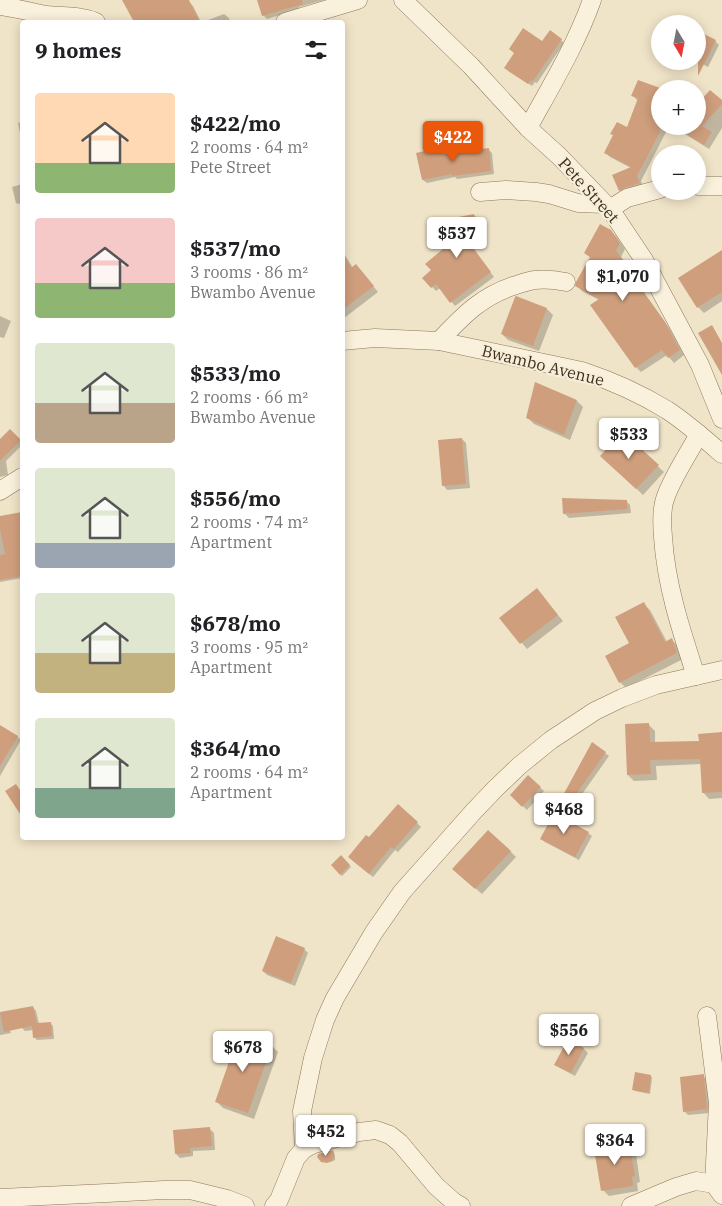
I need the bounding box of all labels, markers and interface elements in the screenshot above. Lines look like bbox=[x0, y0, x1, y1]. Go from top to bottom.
north arrow bbox=[651, 15, 706, 70]
map controls bbox=[651, 15, 706, 200]
text: 9 homes bbox=[35, 36, 121, 64]
icon: filters bbox=[302, 36, 330, 64]
button: + bbox=[651, 80, 706, 135]
text: $422/mo bbox=[190, 109, 281, 137]
icon: home bbox=[75, 113, 135, 173]
pin: $422 bbox=[423, 120, 483, 163]
text: $422 bbox=[434, 127, 472, 147]
text: 2 rooms · 64 m² bbox=[190, 137, 308, 157]
button: − bbox=[651, 145, 706, 200]
street label: Pete Street bbox=[554, 153, 624, 227]
text: Pete Street bbox=[190, 157, 271, 177]
pin: $537 bbox=[427, 216, 487, 259]
text: $537 bbox=[438, 223, 476, 243]
text: $537/mo bbox=[190, 234, 281, 262]
icon: home bbox=[75, 238, 135, 298]
pin: $1,070 bbox=[582, 260, 664, 302]
text: 3 rooms · 86 m² bbox=[190, 262, 308, 282]
text: $1,070 bbox=[597, 266, 649, 286]
text: Bwambo Avenue bbox=[190, 282, 316, 302]
street label: Bwambo Avenue bbox=[480, 340, 606, 390]
text: $533/mo bbox=[190, 359, 281, 387]
icon: home bbox=[75, 363, 135, 423]
text: 2 rooms · 66 m² bbox=[190, 387, 308, 407]
text: Bwambo Avenue bbox=[190, 407, 316, 427]
pin: $533 bbox=[599, 418, 659, 460]
text: $533 bbox=[610, 424, 648, 444]
text: $556/mo bbox=[190, 484, 281, 512]
icon: home bbox=[75, 488, 135, 548]
text: 2 rooms · 74 m² bbox=[190, 512, 308, 532]
text: Apartment bbox=[190, 532, 272, 552]
text: $678/mo bbox=[190, 609, 281, 637]
icon: home bbox=[75, 613, 135, 673]
text: 3 rooms · 95 m² bbox=[190, 637, 308, 657]
text: Apartment bbox=[190, 657, 272, 677]
text: $364/mo bbox=[190, 734, 281, 762]
icon: home bbox=[75, 738, 135, 798]
text: 2 rooms · 64 m² bbox=[190, 762, 308, 782]
text: Apartment bbox=[190, 782, 272, 802]
pin: $468 bbox=[534, 792, 594, 835]
text: $468 bbox=[545, 799, 583, 819]
pin: $556 bbox=[539, 1014, 599, 1056]
text: $556 bbox=[550, 1020, 588, 1040]
pin: $678 bbox=[213, 1030, 273, 1073]
text: $678 bbox=[224, 1037, 262, 1057]
pin: $452 bbox=[296, 1114, 356, 1157]
text: $452 bbox=[307, 1121, 345, 1141]
pin: $364 bbox=[585, 1124, 645, 1166]
text: $364 bbox=[596, 1130, 634, 1150]

